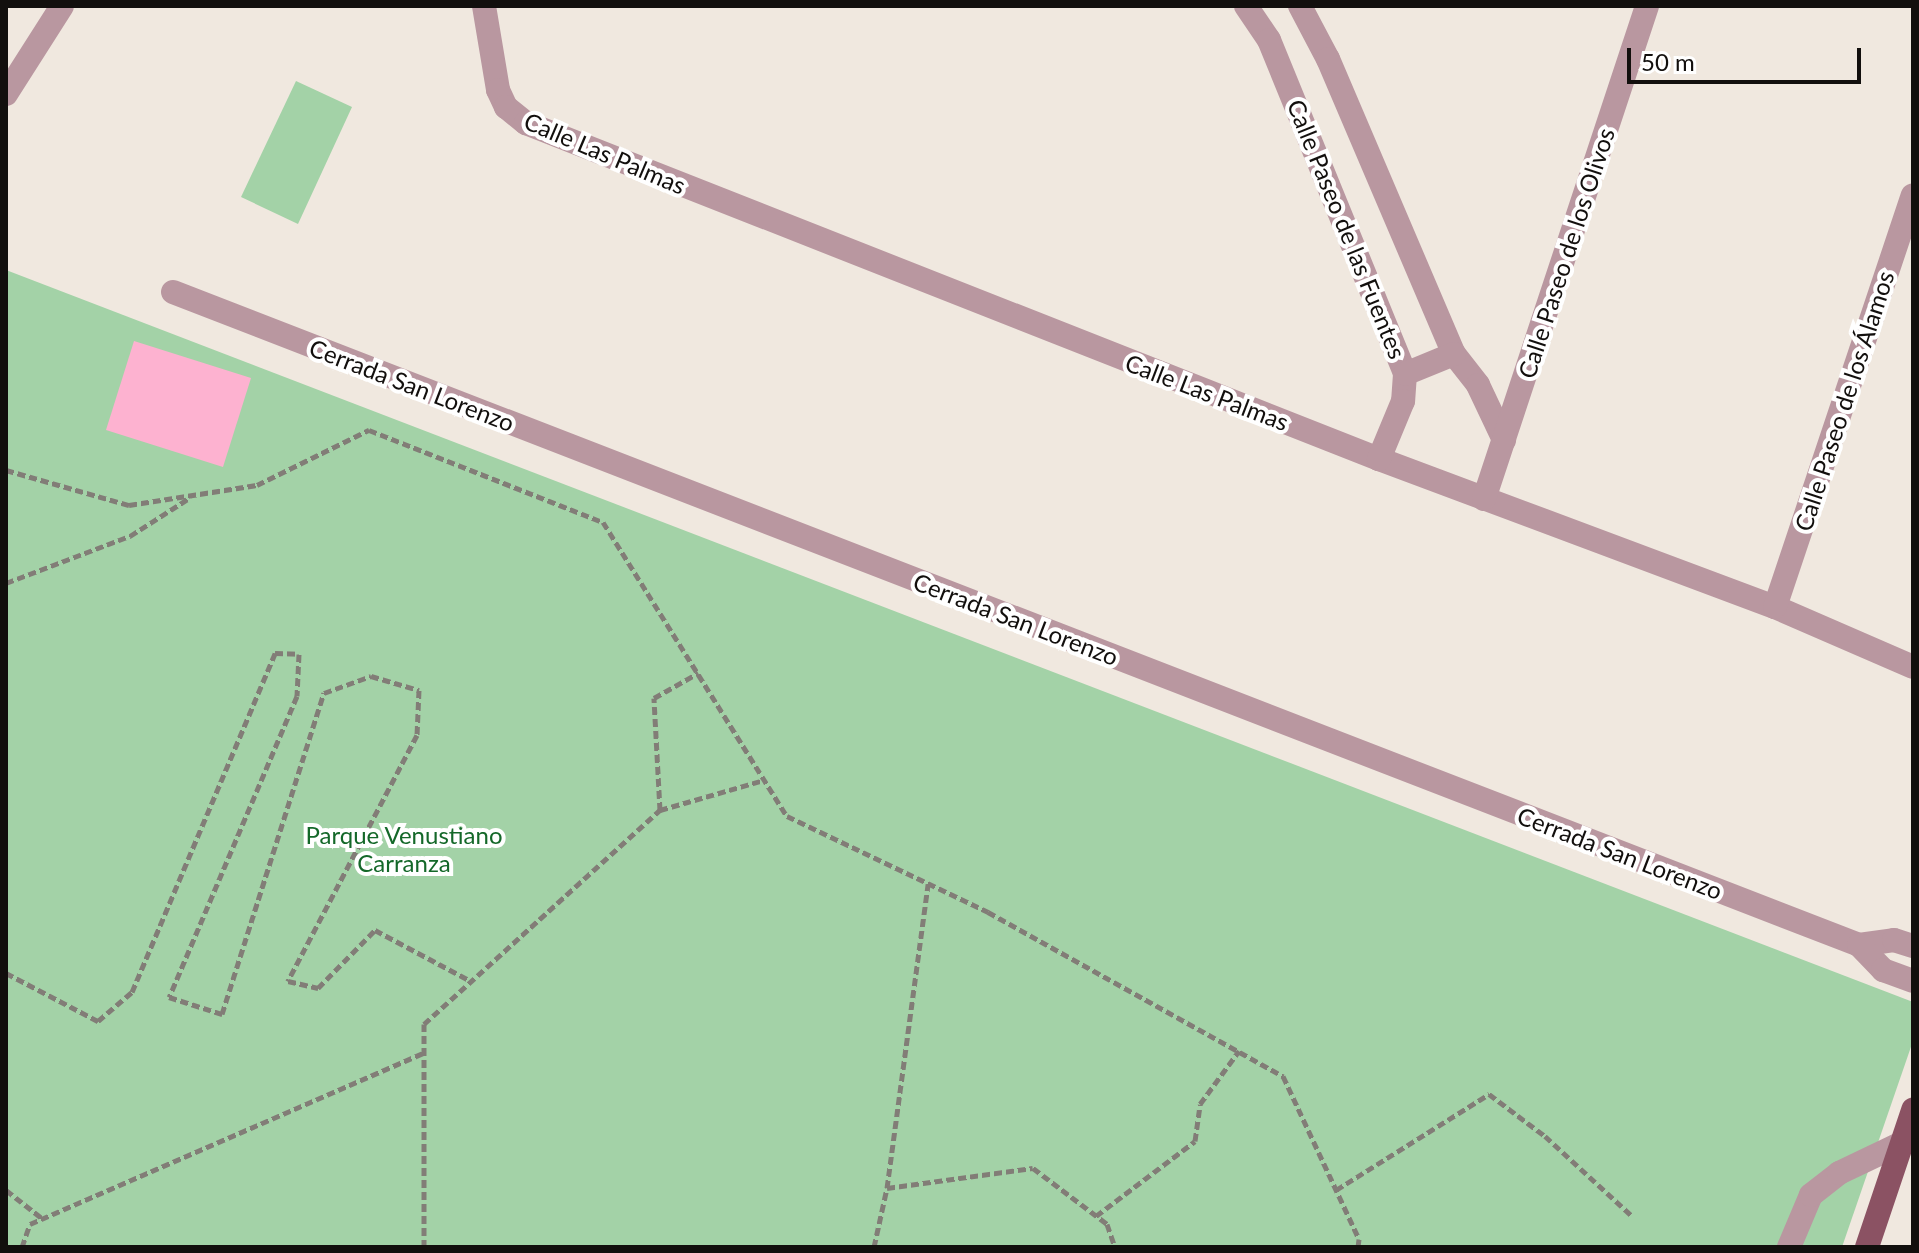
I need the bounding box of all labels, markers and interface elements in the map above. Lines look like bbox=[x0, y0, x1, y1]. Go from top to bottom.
scale bar bbox=[1631, 32, 1865, 82]
text: 50 m bbox=[1641, 47, 1695, 76]
street label: Calle Paseo de las Fuentes bbox=[1282, 95, 1412, 363]
street label: Calle Las Palmas bbox=[520, 106, 690, 200]
street label: Calle Paseo de los Olivos bbox=[1512, 124, 1620, 382]
street label: Calle Paseo de los Álamos bbox=[1788, 267, 1900, 535]
street label: Cerrada San Lorenzo bbox=[306, 333, 518, 437]
street label: Calle Las Palmas bbox=[1121, 348, 1293, 436]
street label: Cerrada San Lorenzo bbox=[910, 567, 1122, 671]
street label: Cerrada San Lorenzo bbox=[1514, 801, 1726, 905]
park label: Parque Venustiano Carranza bbox=[305, 821, 503, 877]

